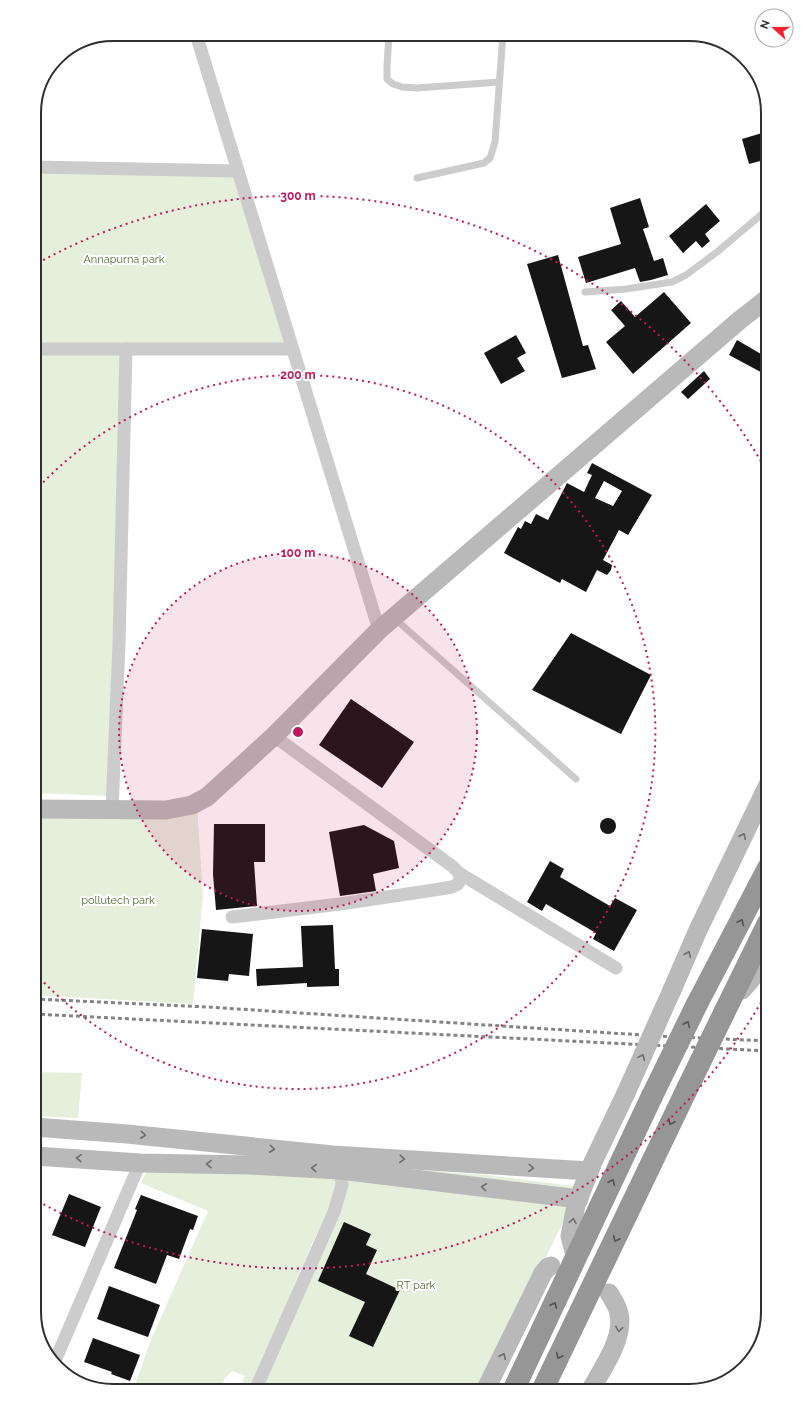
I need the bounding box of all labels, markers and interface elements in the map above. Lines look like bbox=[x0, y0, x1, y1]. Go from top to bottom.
north arrow bbox=[754, 8, 794, 48]
text: N bbox=[758, 18, 773, 31]
text: 300 m bbox=[280, 189, 316, 203]
park label: Annapurna park bbox=[83, 253, 165, 266]
text: 200 m bbox=[280, 368, 316, 382]
text: 100 m bbox=[281, 546, 315, 560]
centre of rings bbox=[291, 725, 305, 739]
one-way arrow bbox=[738, 833, 746, 841]
park label: pollutech park bbox=[81, 894, 155, 907]
one-way arrow bbox=[736, 919, 743, 926]
one-way arrow bbox=[683, 950, 691, 957]
one-way arrow bbox=[682, 1020, 690, 1028]
one-way arrow bbox=[637, 1054, 645, 1062]
one-way arrow bbox=[668, 1117, 676, 1125]
one-way arrow bbox=[140, 1131, 146, 1140]
one-way arrow bbox=[269, 1144, 275, 1153]
one-way arrow bbox=[76, 1154, 82, 1163]
one-way arrow bbox=[399, 1155, 405, 1164]
one-way arrow bbox=[206, 1160, 212, 1168]
one-way arrow bbox=[528, 1163, 534, 1172]
one-way arrow bbox=[311, 1164, 317, 1173]
one-way arrow bbox=[607, 1178, 615, 1186]
one-way arrow bbox=[481, 1183, 487, 1192]
one-way arrow bbox=[569, 1218, 577, 1224]
one-way arrow bbox=[613, 1235, 621, 1242]
park label: RT park bbox=[397, 1279, 436, 1292]
one-way arrow bbox=[549, 1302, 557, 1309]
one-way arrow bbox=[615, 1326, 624, 1332]
one-way arrow bbox=[556, 1352, 564, 1360]
one-way arrow bbox=[498, 1353, 506, 1360]

